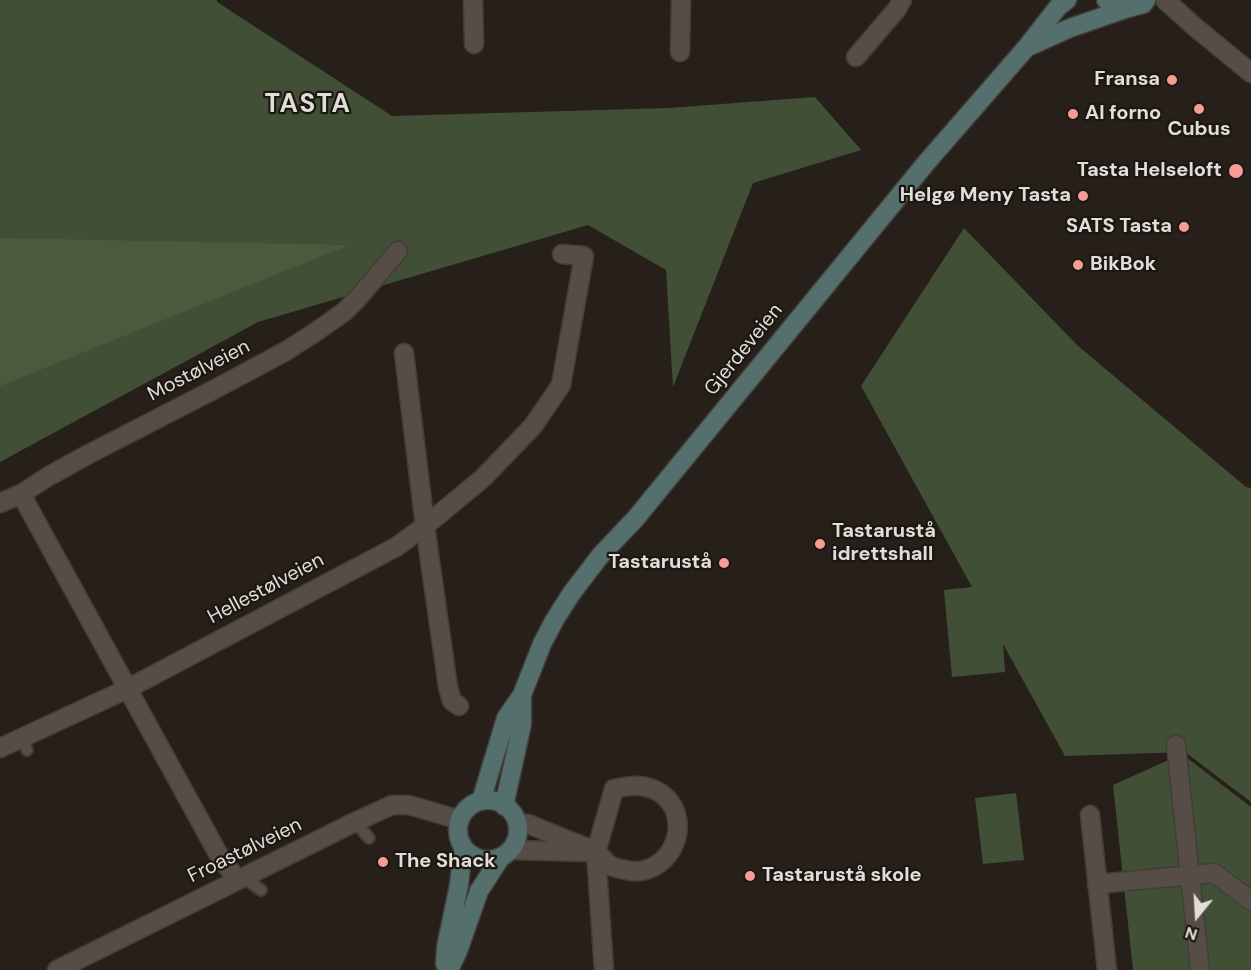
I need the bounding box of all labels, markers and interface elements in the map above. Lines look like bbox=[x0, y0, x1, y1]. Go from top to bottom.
place label: Fransa bbox=[1094, 68, 1160, 92]
marker: Fransa bbox=[1165, 73, 1179, 87]
district label: TASTA bbox=[264, 89, 352, 121]
place label: Al forno bbox=[1085, 102, 1161, 126]
marker: Cubus bbox=[1192, 102, 1206, 116]
marker: Al forno bbox=[1066, 107, 1080, 121]
place label: Cubus bbox=[1167, 118, 1231, 142]
place label: Tasta Helseloft bbox=[1077, 159, 1222, 183]
marker: Tasta Helseloft bbox=[1227, 162, 1245, 180]
place label: Helgø Meny Tasta bbox=[900, 184, 1071, 208]
marker: Helgø Meny Tasta bbox=[1076, 189, 1090, 203]
place label: SATS Tasta bbox=[1066, 215, 1172, 239]
marker: SATS Tasta bbox=[1177, 220, 1191, 234]
place label: BikBok bbox=[1090, 253, 1156, 277]
marker: BikBok bbox=[1071, 258, 1085, 272]
street label: Gjerdeveien bbox=[700, 299, 788, 401]
street label: Mostølveien bbox=[144, 335, 254, 407]
place label: Tastarustå idrettshall bbox=[832, 520, 936, 567]
marker: Tastarustå idrettshall bbox=[813, 537, 827, 551]
street label: Hellestølveien bbox=[204, 548, 328, 630]
place label: Tastarustå bbox=[608, 551, 712, 575]
marker: Tastarustå bbox=[717, 556, 731, 570]
street label: Froastølveien bbox=[184, 813, 306, 889]
place label: The Shack bbox=[395, 850, 496, 874]
marker: The Shack bbox=[376, 855, 390, 869]
place label: Tastarustå skole bbox=[762, 864, 922, 888]
marker: Tastarustå skole bbox=[743, 869, 757, 883]
north arrow bbox=[1167, 886, 1227, 946]
text: N bbox=[1182, 922, 1200, 945]

